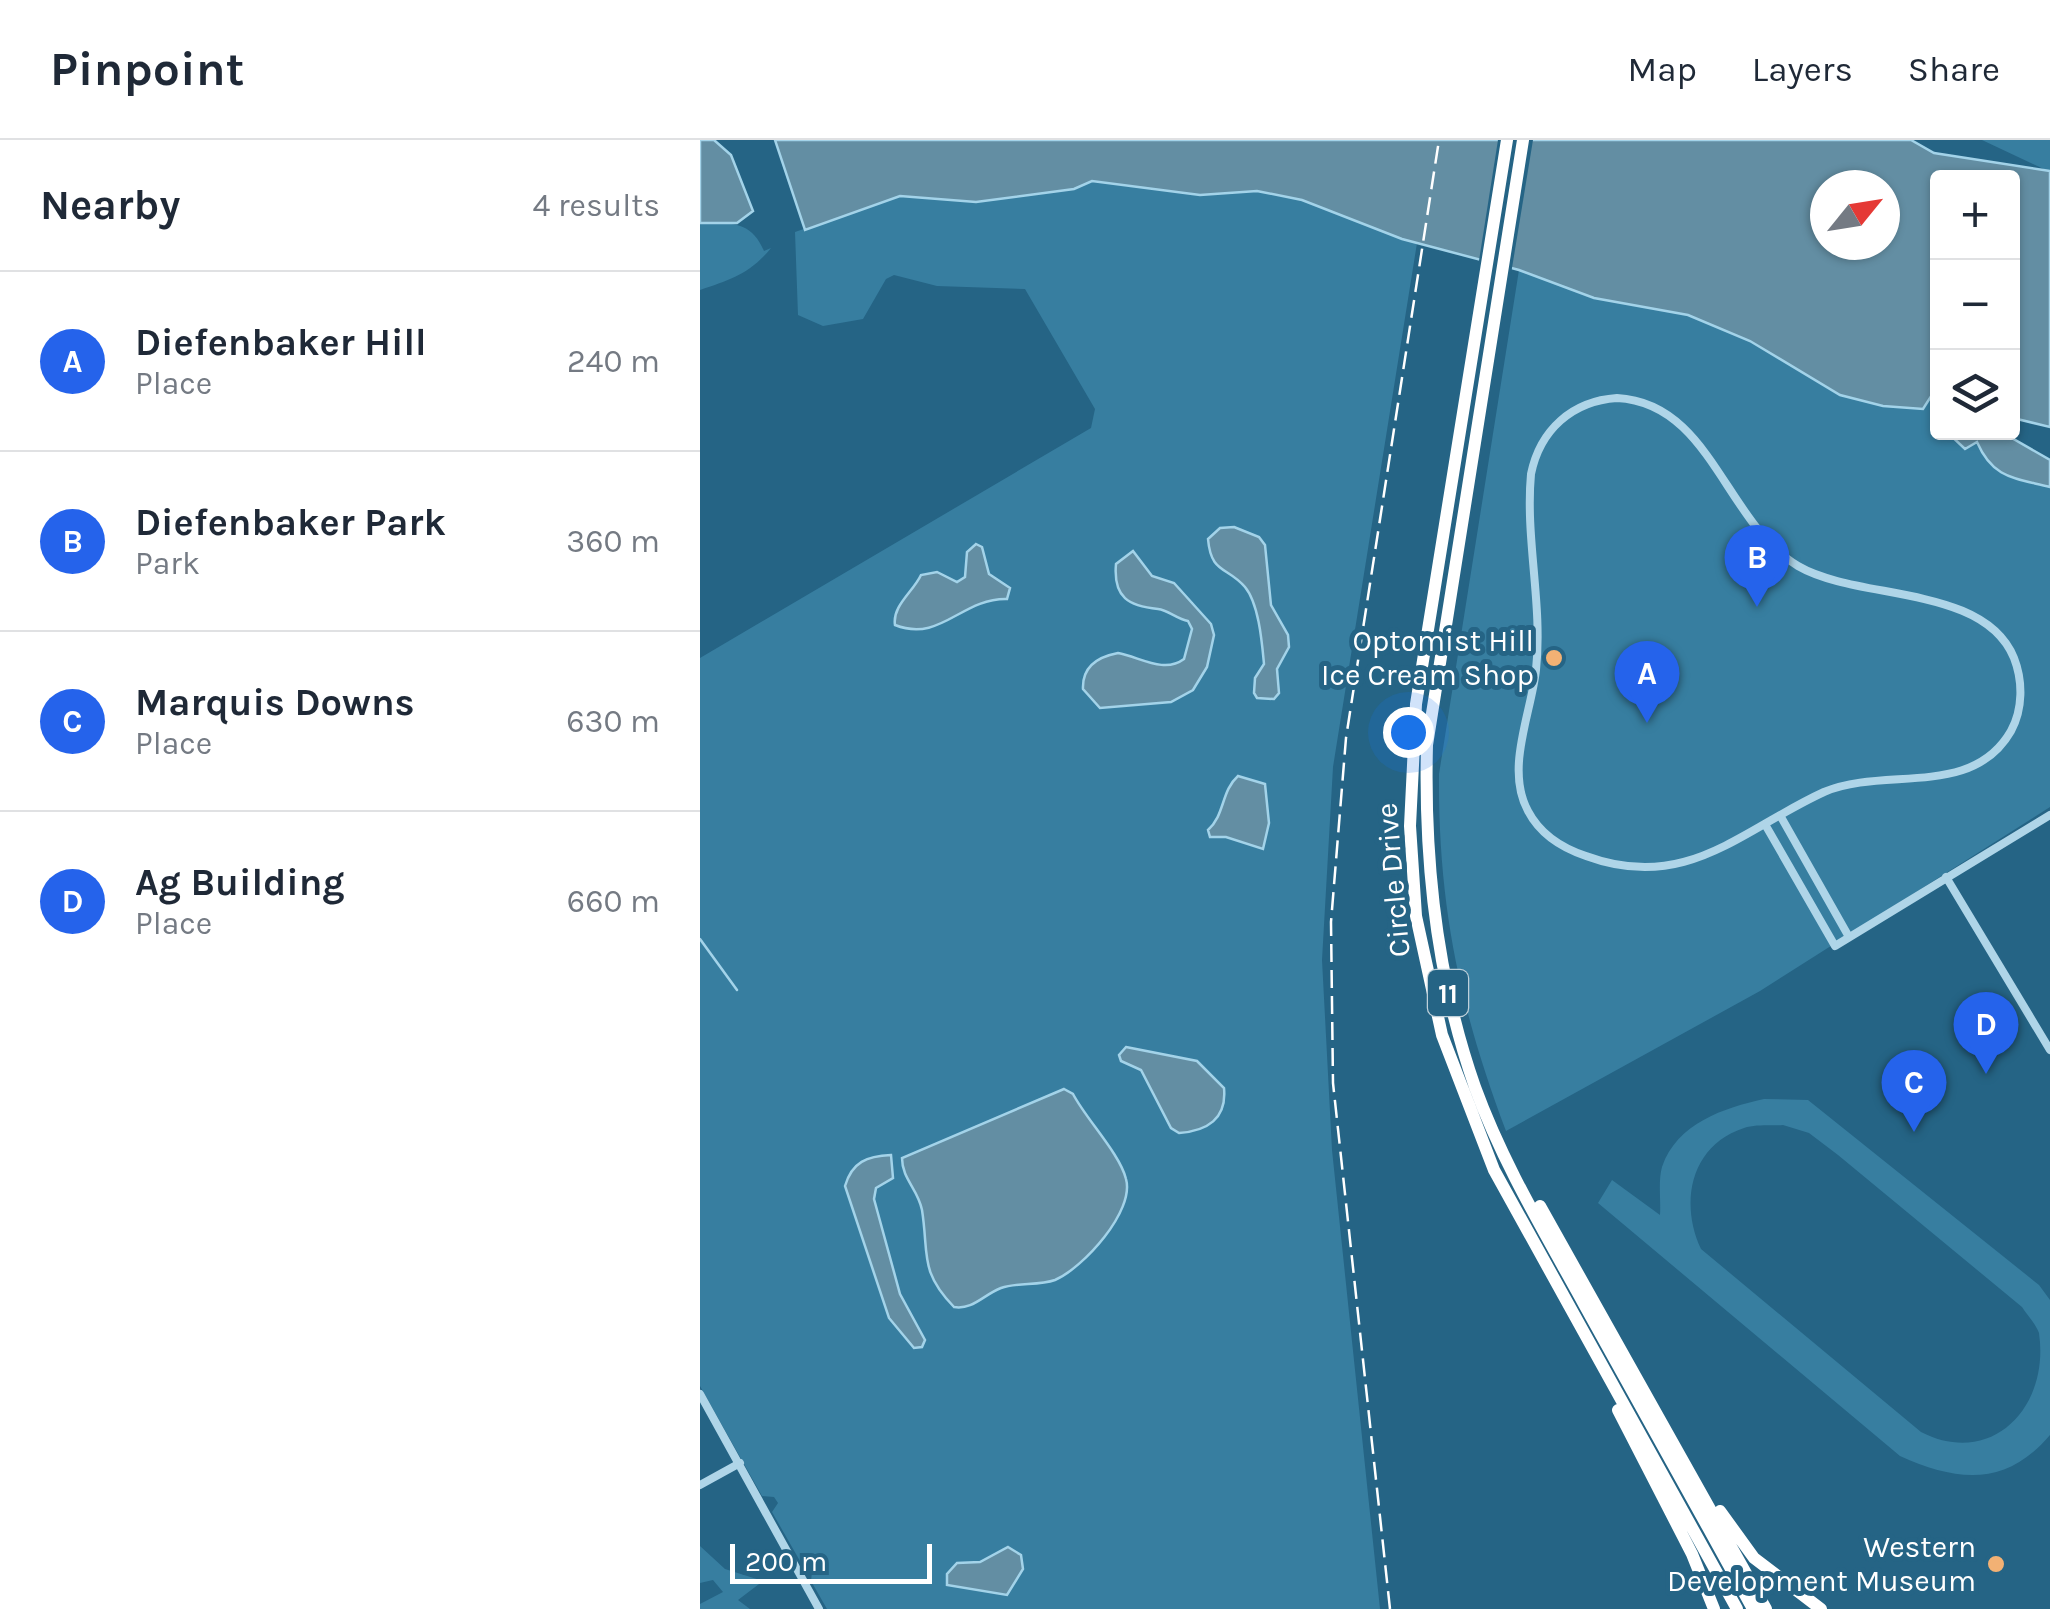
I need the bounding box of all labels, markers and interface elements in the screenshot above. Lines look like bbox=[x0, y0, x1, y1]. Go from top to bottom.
text: Pinpoint bbox=[50, 41, 245, 97]
text: Map bbox=[1627, 49, 1697, 90]
text: Layers bbox=[1752, 49, 1853, 90]
text: Share bbox=[1908, 49, 2000, 90]
north arrow bbox=[1810, 170, 1900, 260]
map controls bbox=[1930, 170, 2020, 440]
button: + bbox=[1930, 170, 2020, 260]
text: Nearby bbox=[40, 180, 180, 230]
text: 4 results bbox=[533, 187, 660, 224]
button: − bbox=[1930, 260, 2020, 350]
text: Diefenbaker Hill bbox=[135, 320, 427, 365]
text: A bbox=[62, 343, 83, 380]
text: 240 m bbox=[567, 343, 660, 380]
button: layers bbox=[1930, 350, 2020, 440]
text: Place bbox=[135, 365, 212, 402]
text: Diefenbaker Park bbox=[135, 500, 446, 545]
text: B bbox=[62, 523, 83, 560]
text: 360 m bbox=[566, 523, 660, 560]
pin: B bbox=[1724, 524, 1790, 607]
text: Park bbox=[135, 545, 200, 582]
place label: Optomist Hill Ice Cream Shop bbox=[1321, 623, 1534, 693]
pin: A bbox=[1614, 640, 1680, 723]
marker: Optomist Hill Ice Cream Shop bbox=[1543, 647, 1565, 669]
text: Marquis Downs bbox=[135, 680, 415, 725]
text: C bbox=[62, 703, 83, 740]
text: 630 m bbox=[566, 703, 660, 740]
your location bbox=[1383, 707, 1434, 758]
text: Place bbox=[135, 725, 212, 762]
street label: Circle Drive bbox=[1368, 801, 1418, 959]
text: Ag Building bbox=[135, 860, 345, 905]
text: D bbox=[62, 883, 83, 920]
text: 660 m bbox=[567, 883, 660, 920]
text: Place bbox=[135, 905, 212, 942]
road number: 11 bbox=[1428, 970, 1468, 1016]
pin: D bbox=[1954, 992, 2018, 1074]
pin: C bbox=[1882, 1050, 1946, 1132]
place label: Western Development Museum bbox=[1667, 1529, 1976, 1599]
scale bar bbox=[730, 1539, 932, 1584]
text: 200 m bbox=[745, 1545, 827, 1578]
marker: Western Development Museum bbox=[1985, 1553, 2007, 1575]

